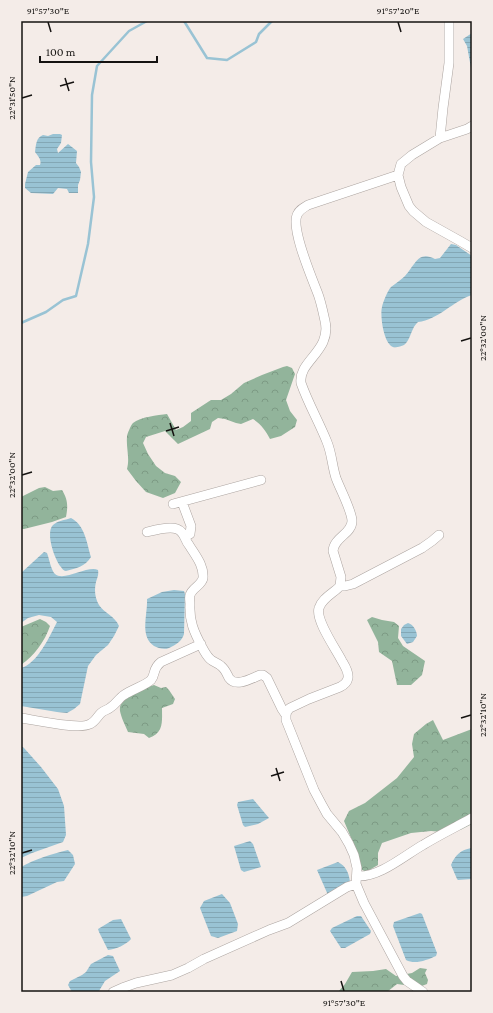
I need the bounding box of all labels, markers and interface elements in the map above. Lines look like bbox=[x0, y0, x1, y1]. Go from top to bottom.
text: 91°57'30"E bbox=[27, 5, 70, 16]
text: 91°57'20"E bbox=[377, 5, 420, 16]
scale bar bbox=[40, 38, 157, 64]
text: 100 m bbox=[46, 45, 76, 59]
text: 22°31'50"N bbox=[6, 76, 17, 120]
text: 22°32'00"N bbox=[477, 315, 488, 361]
text: 22°32'00"N bbox=[6, 452, 17, 498]
text: 22°32'10"N bbox=[477, 693, 488, 737]
text: 22°32'10"N bbox=[6, 831, 17, 875]
text: 91°57'30"E bbox=[323, 997, 366, 1008]

